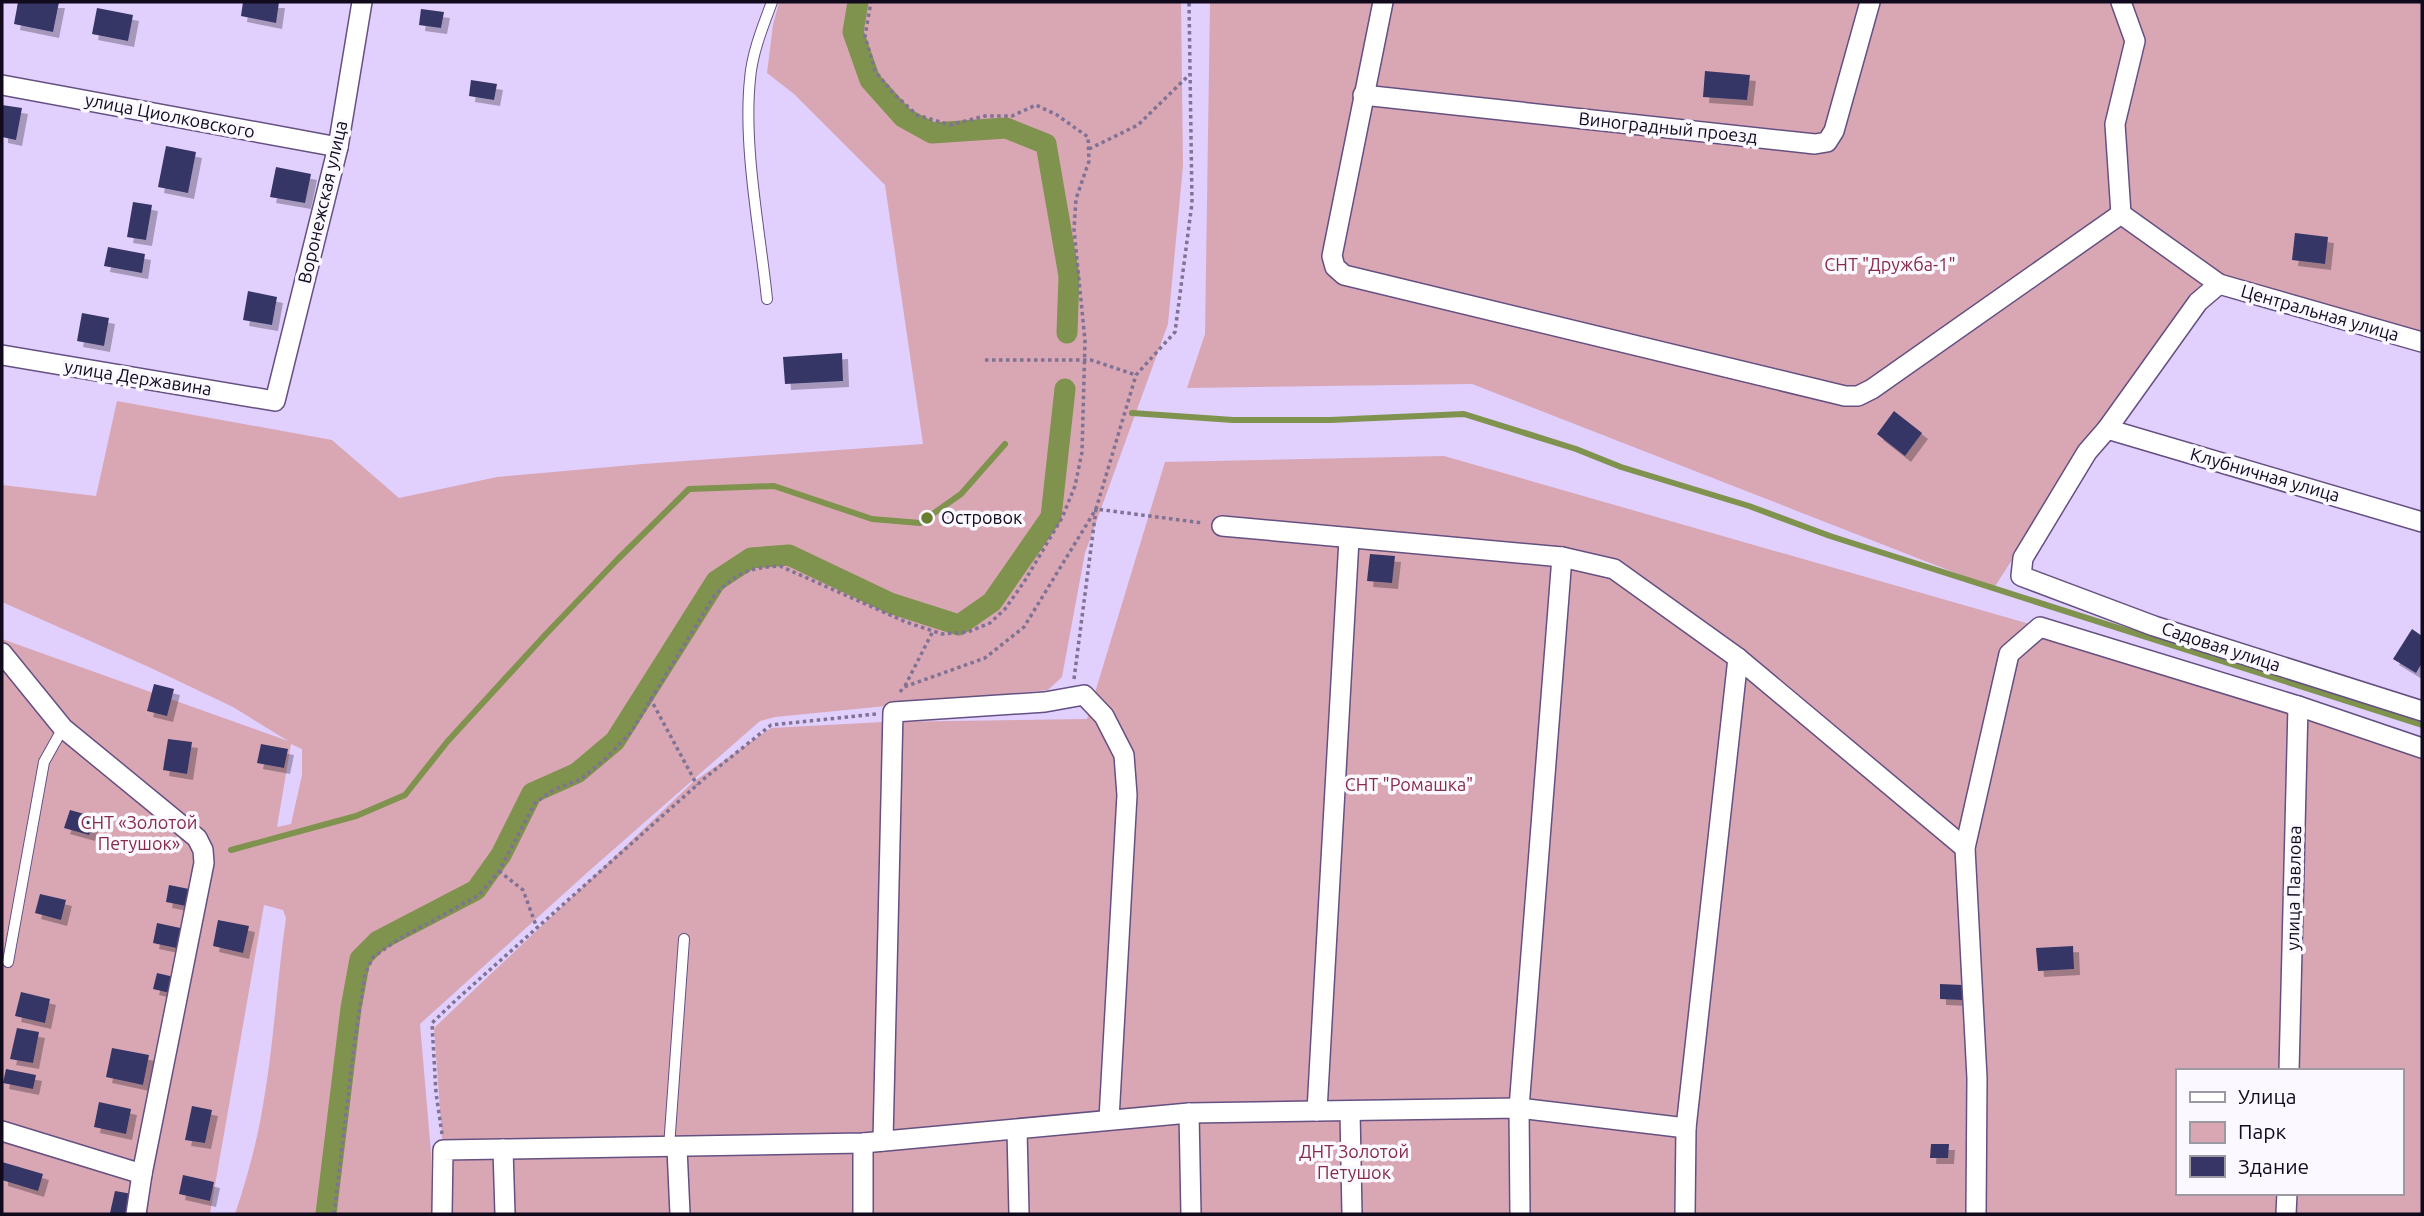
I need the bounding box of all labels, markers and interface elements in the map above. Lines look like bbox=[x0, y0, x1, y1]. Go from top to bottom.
street label: улица Циолковского bbox=[83, 89, 257, 141]
street label: Виноградный проезд bbox=[1578, 108, 1759, 146]
street label: Воронежская улица bbox=[294, 118, 350, 285]
park label: СНТ "Дружба-1" bbox=[1824, 254, 1956, 274]
street label: Центральная улица bbox=[2239, 280, 2402, 344]
street label: улица Державина bbox=[63, 355, 213, 399]
street label: Клубничная улица bbox=[2188, 443, 2342, 505]
place label: Островок bbox=[941, 507, 1022, 527]
marker: Островок bbox=[919, 510, 935, 526]
street label: Садовая улица bbox=[2159, 617, 2283, 675]
park label: СНТ "Ромашка" bbox=[1345, 774, 1473, 794]
park label: СНТ «Золотой Петушок» bbox=[80, 812, 198, 853]
street label: улица Павлова bbox=[2282, 825, 2304, 951]
legend bbox=[2176, 1069, 2403, 1195]
text: Улица bbox=[2238, 1084, 2296, 1108]
text: Парк bbox=[2238, 1119, 2287, 1143]
park label: ДНТ Золотой Петушок bbox=[1299, 1141, 1409, 1182]
text: Здание bbox=[2238, 1154, 2309, 1178]

